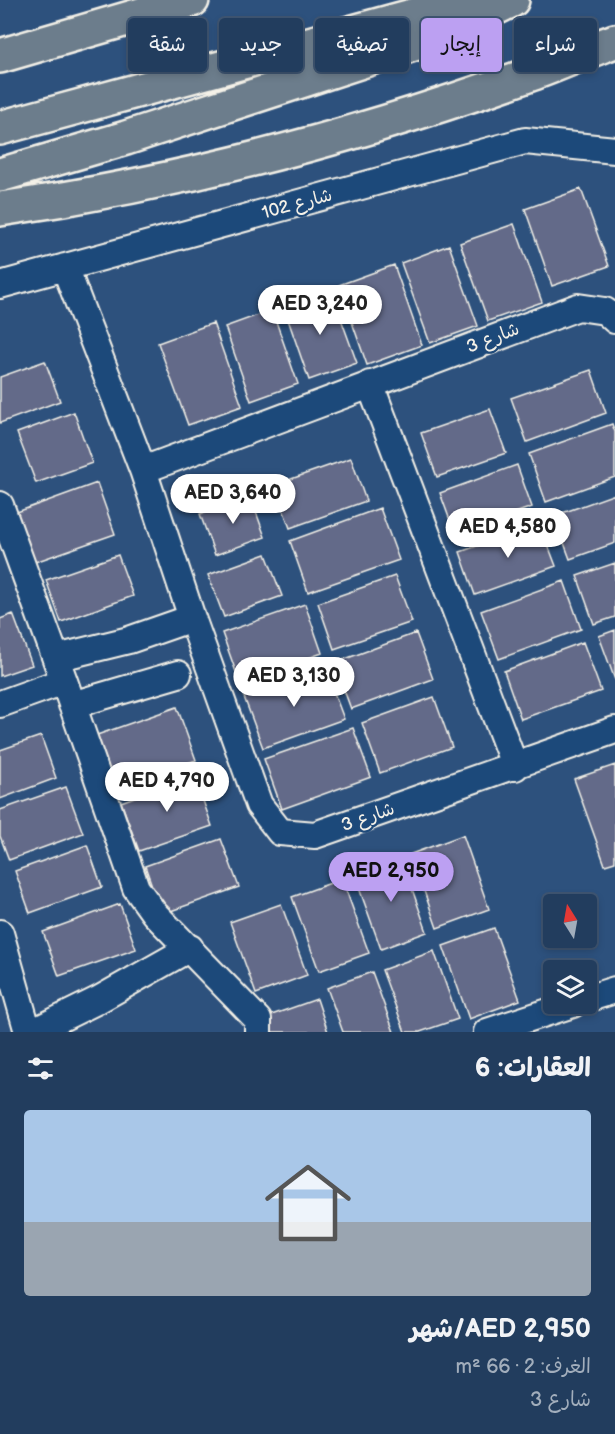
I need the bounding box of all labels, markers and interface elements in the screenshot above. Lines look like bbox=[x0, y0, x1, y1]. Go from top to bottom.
chip: شقة bbox=[128, 18, 207, 72]
chip: جديد bbox=[219, 18, 303, 72]
chip: تصفية bbox=[315, 18, 409, 72]
chip: إيجار bbox=[421, 18, 502, 72]
chip: شراء bbox=[514, 18, 597, 72]
street label: شارع 102 bbox=[260, 185, 335, 224]
pin: AED 3,240 bbox=[251, 285, 389, 336]
text: AED 3,240 bbox=[272, 292, 368, 316]
street label: شارع 3 bbox=[464, 318, 523, 359]
pin: AED 3,640 bbox=[164, 474, 302, 525]
text: AED 3,640 bbox=[184, 481, 282, 505]
pin: AED 4,580 bbox=[439, 508, 577, 559]
text: AED 4,580 bbox=[460, 515, 556, 539]
pin: AED 3,130 bbox=[225, 657, 363, 708]
text: AED 3,130 bbox=[247, 664, 341, 688]
pin: AED 4,790 bbox=[98, 762, 236, 813]
text: AED 4,790 bbox=[119, 769, 215, 793]
street label: شارع 3 bbox=[339, 798, 398, 837]
pin: AED 2,950 bbox=[322, 852, 460, 903]
text: AED 2,950 bbox=[343, 859, 439, 883]
north arrow bbox=[543, 894, 597, 948]
map controls bbox=[543, 894, 597, 1014]
button: layers bbox=[543, 960, 597, 1014]
icon: filters bbox=[24, 1052, 57, 1085]
text: العقارات: 6 bbox=[475, 1053, 591, 1084]
icon: home bbox=[254, 1149, 362, 1257]
text: AED 2,950/شهر bbox=[410, 1314, 591, 1345]
text: الغرف: 2 · 66 m² bbox=[456, 1355, 591, 1379]
text: شارع 3 bbox=[530, 1388, 591, 1412]

